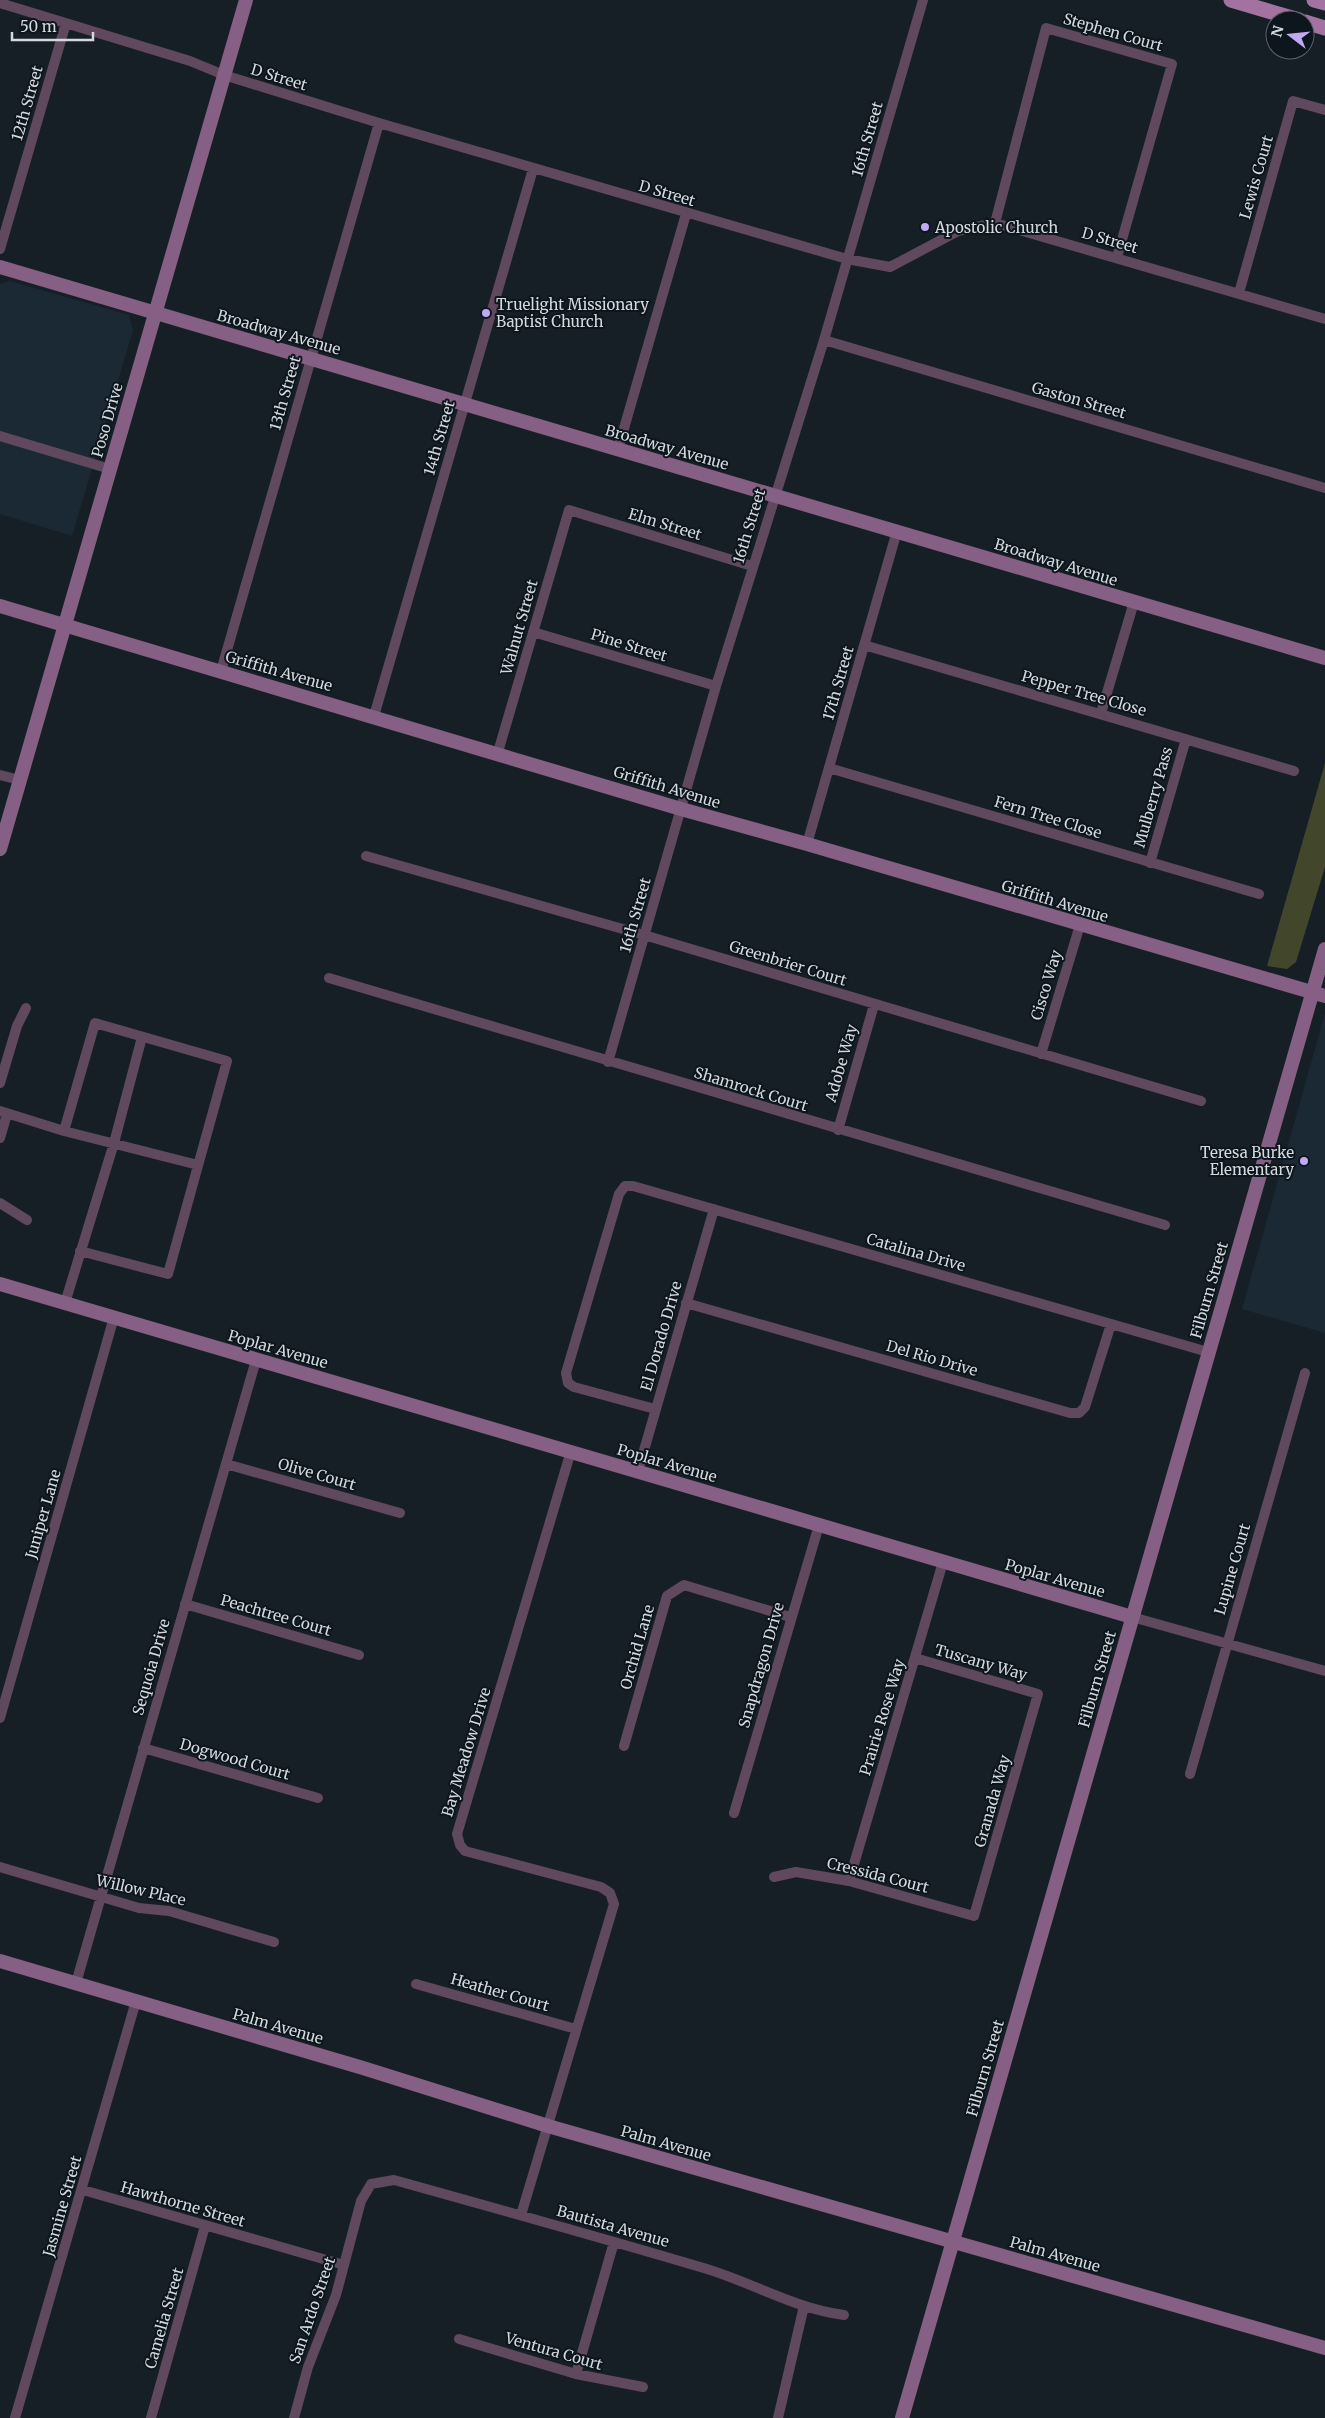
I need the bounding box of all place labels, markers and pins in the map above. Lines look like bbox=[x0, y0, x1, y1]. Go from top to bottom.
place label: Apostolic Church bbox=[934, 218, 1058, 237]
marker: Apostolic Church bbox=[919, 221, 931, 233]
place label: Truelight Missionary Baptist Church bbox=[496, 295, 649, 331]
marker: Truelight Missionary Baptist Church bbox=[480, 307, 492, 319]
place label: Teresa Burke Elementary bbox=[1200, 1143, 1294, 1179]
marker: Teresa Burke Elementary bbox=[1298, 1155, 1310, 1167]

